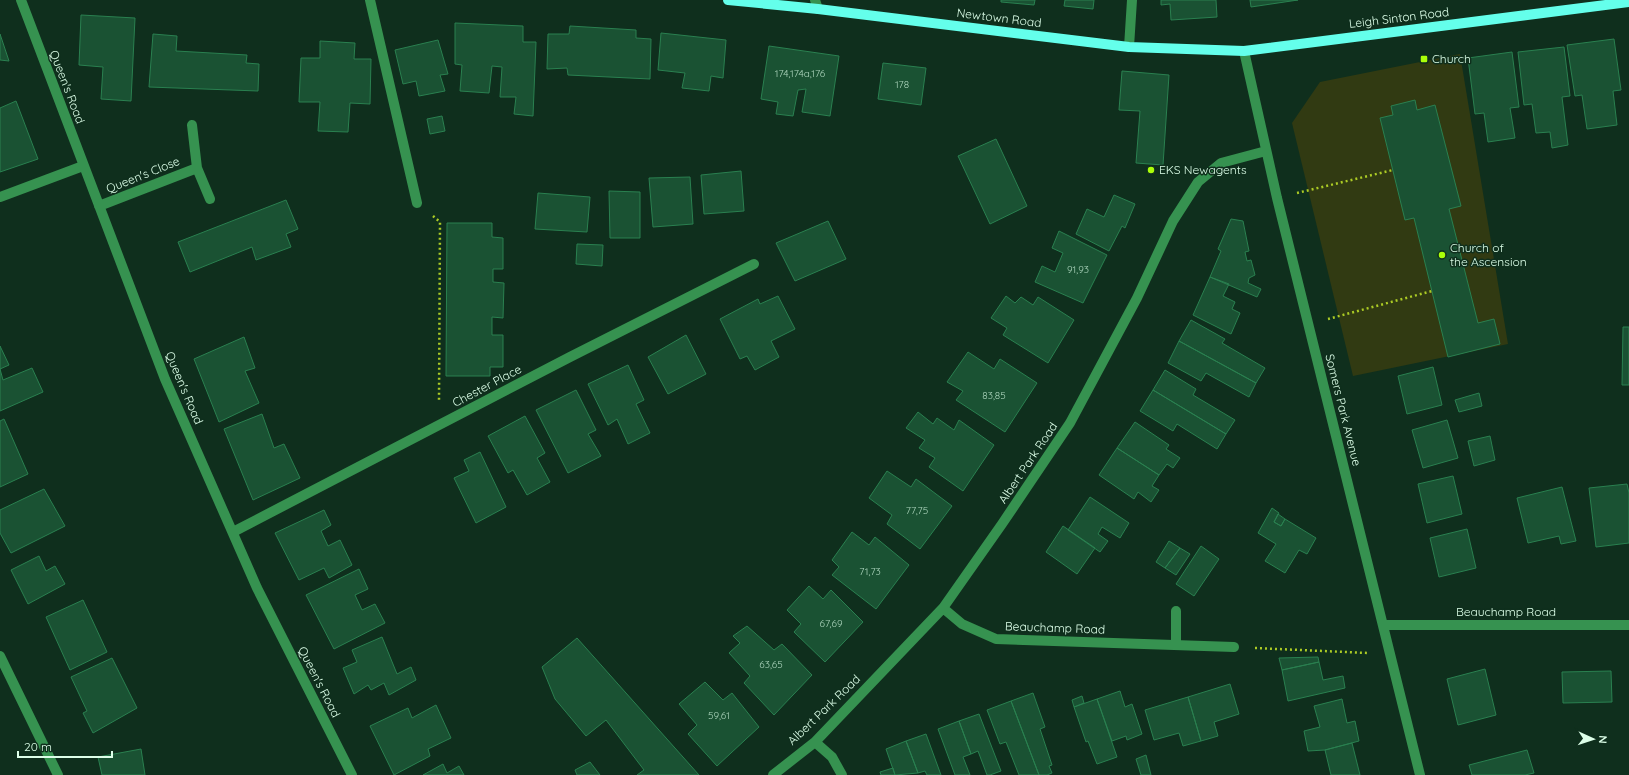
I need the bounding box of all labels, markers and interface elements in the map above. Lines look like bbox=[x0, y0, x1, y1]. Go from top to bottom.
street label: Leigh Sinton Road bbox=[1348, 4, 1450, 31]
street label: Newtown Road bbox=[956, 5, 1042, 30]
street label: Queen's Road bbox=[47, 48, 88, 126]
place label: Church bbox=[1432, 51, 1471, 66]
marker: Church bbox=[1419, 54, 1429, 64]
house number: 174,174a,176 bbox=[775, 67, 826, 80]
house number: 178 bbox=[895, 78, 909, 91]
street label: Queen's Close bbox=[104, 153, 182, 196]
place label: EKS Newagents bbox=[1159, 162, 1247, 177]
marker: EKS Newagents bbox=[1146, 165, 1156, 175]
place label: Church of the Ascension bbox=[1450, 240, 1527, 269]
marker: Church of the Ascension bbox=[1437, 250, 1447, 260]
house number: 91,93 bbox=[1067, 263, 1089, 276]
street label: Queen's Road bbox=[162, 349, 207, 426]
street label: Somers Park Avenue bbox=[1322, 352, 1365, 468]
street label: Chester Place bbox=[450, 361, 524, 410]
house number: 83,85 bbox=[982, 389, 1006, 402]
street label: Albert Park Road bbox=[995, 419, 1060, 506]
house number: 77,75 bbox=[906, 504, 928, 517]
house number: 71,73 bbox=[859, 565, 881, 578]
street label: Beauchamp Road bbox=[1456, 604, 1556, 619]
house number: 67,69 bbox=[820, 617, 843, 630]
street label: Beauchamp Road bbox=[1005, 618, 1105, 637]
street label: Queen's Road bbox=[295, 644, 344, 720]
house number: 63,65 bbox=[759, 658, 783, 671]
street label: Albert Park Road bbox=[784, 671, 863, 748]
house number: 59,61 bbox=[708, 709, 730, 722]
north arrow bbox=[1573, 719, 1613, 759]
scale bar bbox=[18, 733, 112, 759]
text: N bbox=[1596, 735, 1610, 744]
text: 20 m bbox=[24, 739, 52, 754]

